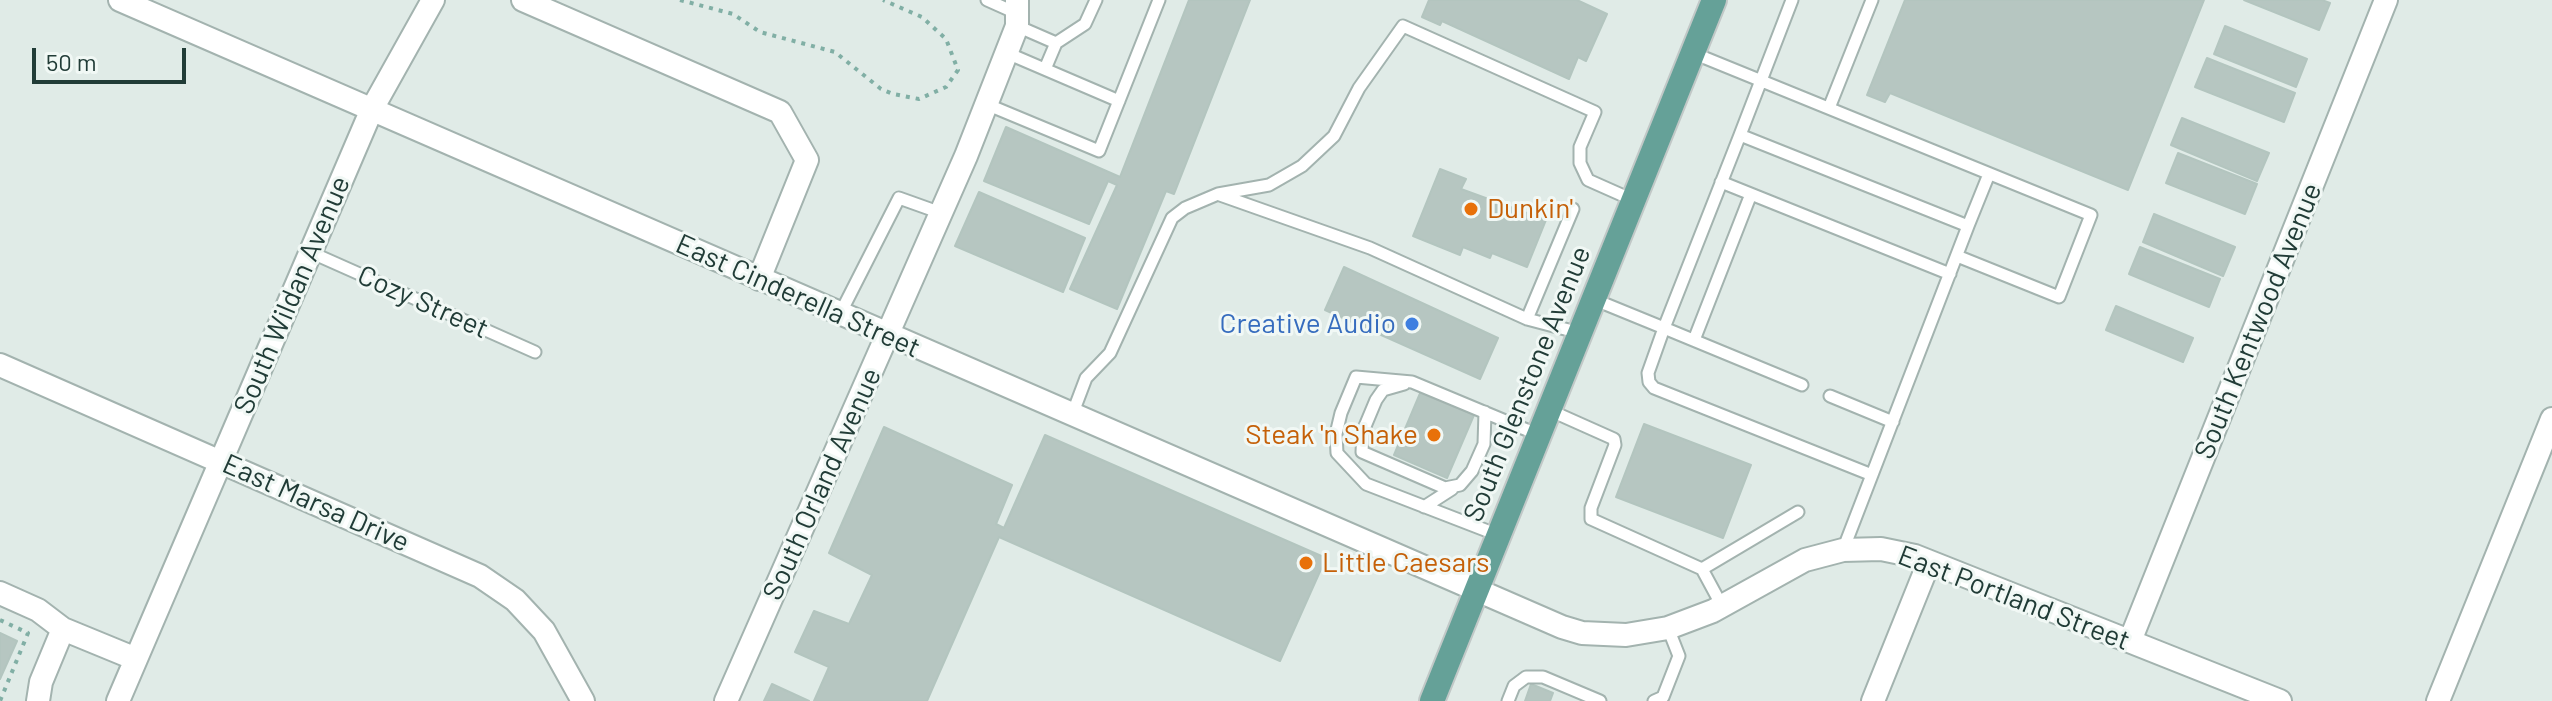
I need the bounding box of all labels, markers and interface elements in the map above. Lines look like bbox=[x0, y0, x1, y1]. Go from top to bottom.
scale bar bbox=[36, 32, 190, 82]
text: 50 m bbox=[46, 47, 97, 76]
street label: South Wildan Avenue bbox=[227, 171, 357, 419]
street label: South Kentwood Avenue bbox=[2187, 178, 2329, 464]
place label: Dunkin' bbox=[1487, 192, 1573, 226]
marker: Dunkin' bbox=[1462, 200, 1480, 218]
street label: East Cinderella Street bbox=[671, 227, 925, 365]
street label: South Glenstone Avenue bbox=[1456, 241, 1598, 527]
street label: Cozy Street bbox=[352, 258, 494, 346]
place label: Creative Audio bbox=[1220, 307, 1396, 341]
marker: Creative Audio bbox=[1403, 315, 1421, 333]
street label: South Orland Avenue bbox=[756, 363, 888, 605]
place label: Steak 'n Shake bbox=[1245, 418, 1418, 452]
marker: Steak 'n Shake bbox=[1425, 426, 1443, 444]
street label: East Marsa Drive bbox=[218, 447, 414, 559]
street label: East Portland Street bbox=[1893, 538, 2135, 658]
place label: Little Caesars bbox=[1322, 546, 1490, 580]
marker: Little Caesars bbox=[1297, 554, 1315, 572]

